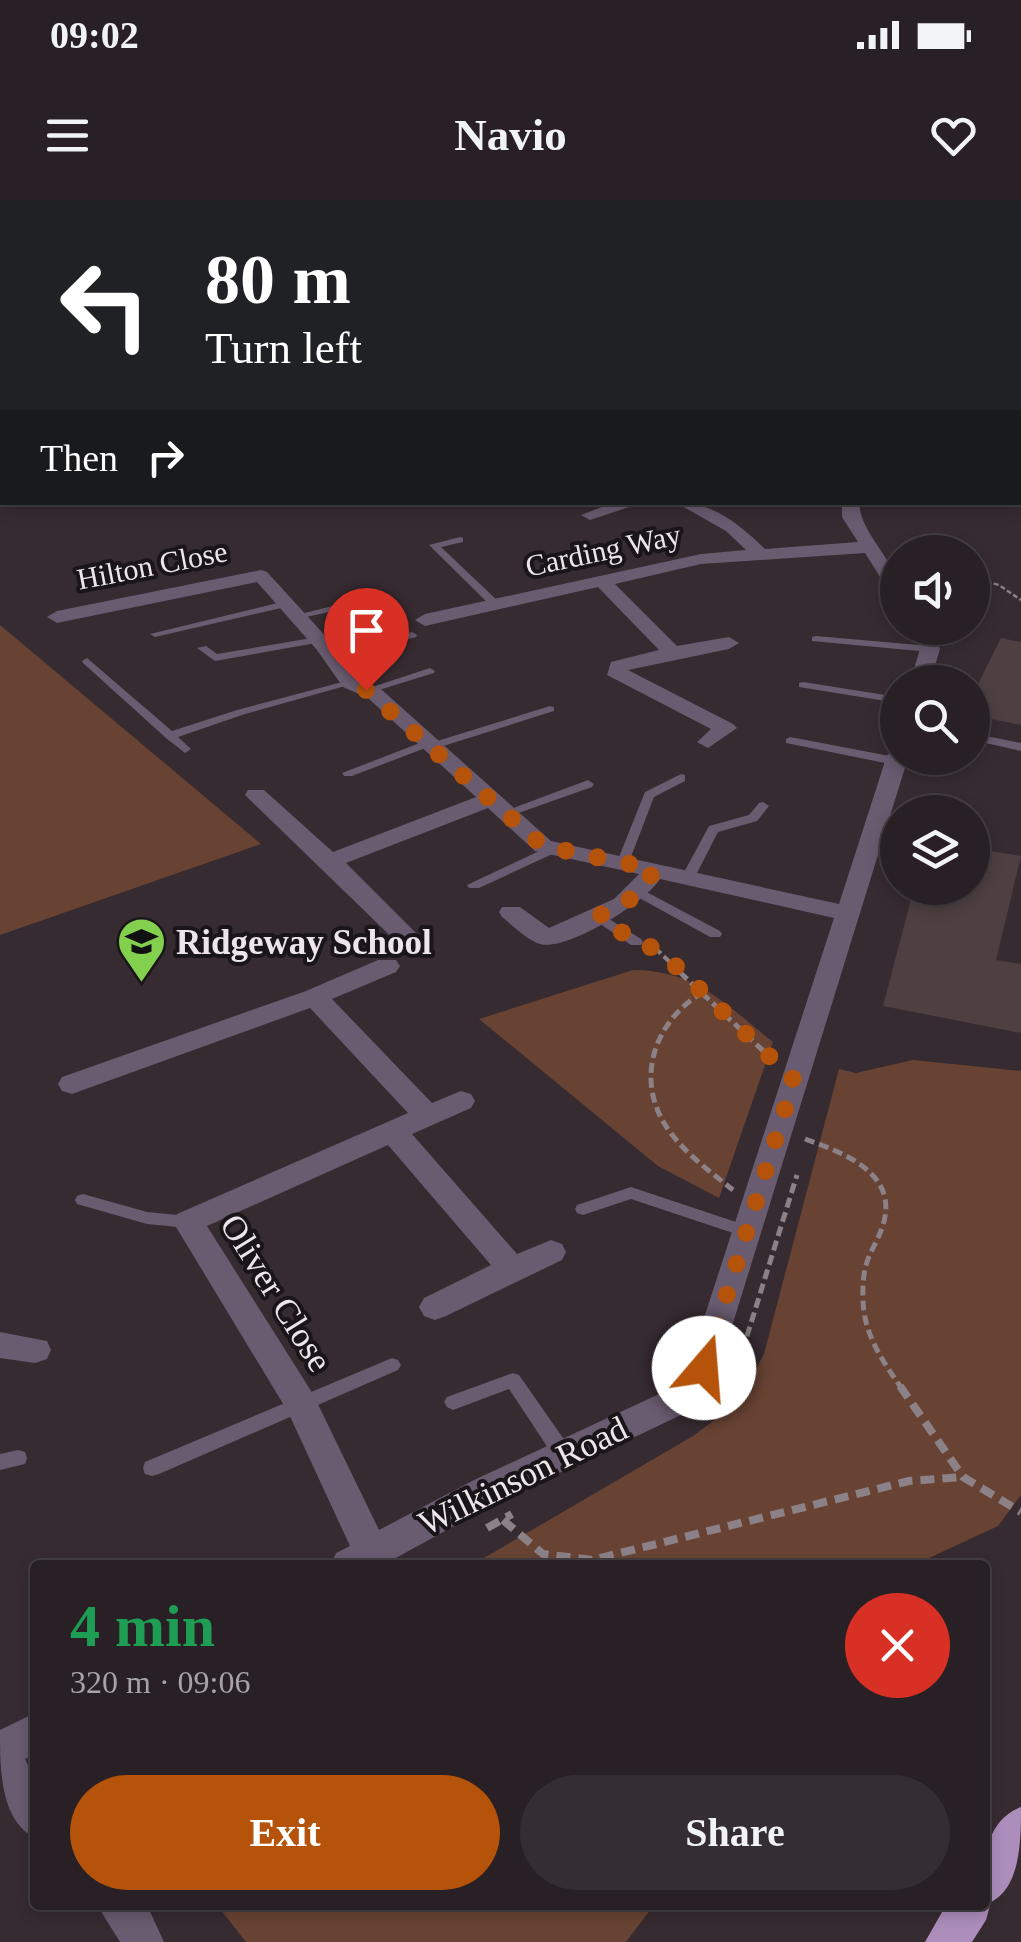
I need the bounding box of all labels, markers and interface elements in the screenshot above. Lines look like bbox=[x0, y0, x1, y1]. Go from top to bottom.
text: 09:02 bbox=[50, 14, 139, 56]
icon: menu bbox=[40, 108, 95, 163]
icon: heart bbox=[926, 108, 981, 163]
text: Navio bbox=[454, 110, 567, 160]
icon: left bbox=[40, 240, 170, 370]
text: 80 m bbox=[205, 241, 351, 318]
text: Turn left bbox=[205, 323, 362, 373]
icon: right bbox=[138, 430, 193, 485]
text: Then bbox=[40, 437, 118, 479]
street label: Carding Way bbox=[522, 517, 684, 583]
street label: Hilton Close bbox=[74, 534, 230, 596]
map controls bbox=[880, 535, 990, 905]
button: sound bbox=[880, 535, 990, 645]
pin bbox=[324, 588, 409, 691]
icon: arrive bbox=[339, 603, 394, 658]
button: search bbox=[880, 665, 990, 775]
button: layers bbox=[880, 795, 990, 905]
school or university icon: Ridgeway School bbox=[115, 916, 167, 984]
place label: Ridgeway School bbox=[176, 923, 432, 962]
street label: Oliver Close bbox=[212, 1207, 340, 1379]
position arrow bbox=[652, 1316, 756, 1420]
street label: Wilkinson Road bbox=[412, 1408, 634, 1543]
text: 4 min bbox=[70, 1593, 215, 1659]
button: close bbox=[845, 1593, 950, 1698]
text: 320 m · 09:06 bbox=[70, 1664, 250, 1700]
button: Exit bbox=[70, 1775, 500, 1890]
button: Share bbox=[520, 1775, 950, 1890]

